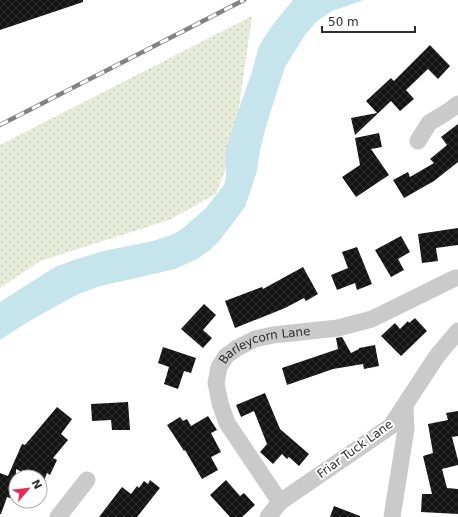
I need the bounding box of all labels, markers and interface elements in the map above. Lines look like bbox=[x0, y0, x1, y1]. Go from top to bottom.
scale bar bbox=[322, 8, 415, 34]
text: 50 m bbox=[328, 15, 359, 29]
street label: Barleycorn Lane bbox=[216, 324, 311, 366]
street label: Friar Tuck Lane bbox=[315, 417, 395, 481]
north arrow bbox=[8, 469, 48, 509]
text: N bbox=[28, 477, 44, 492]

